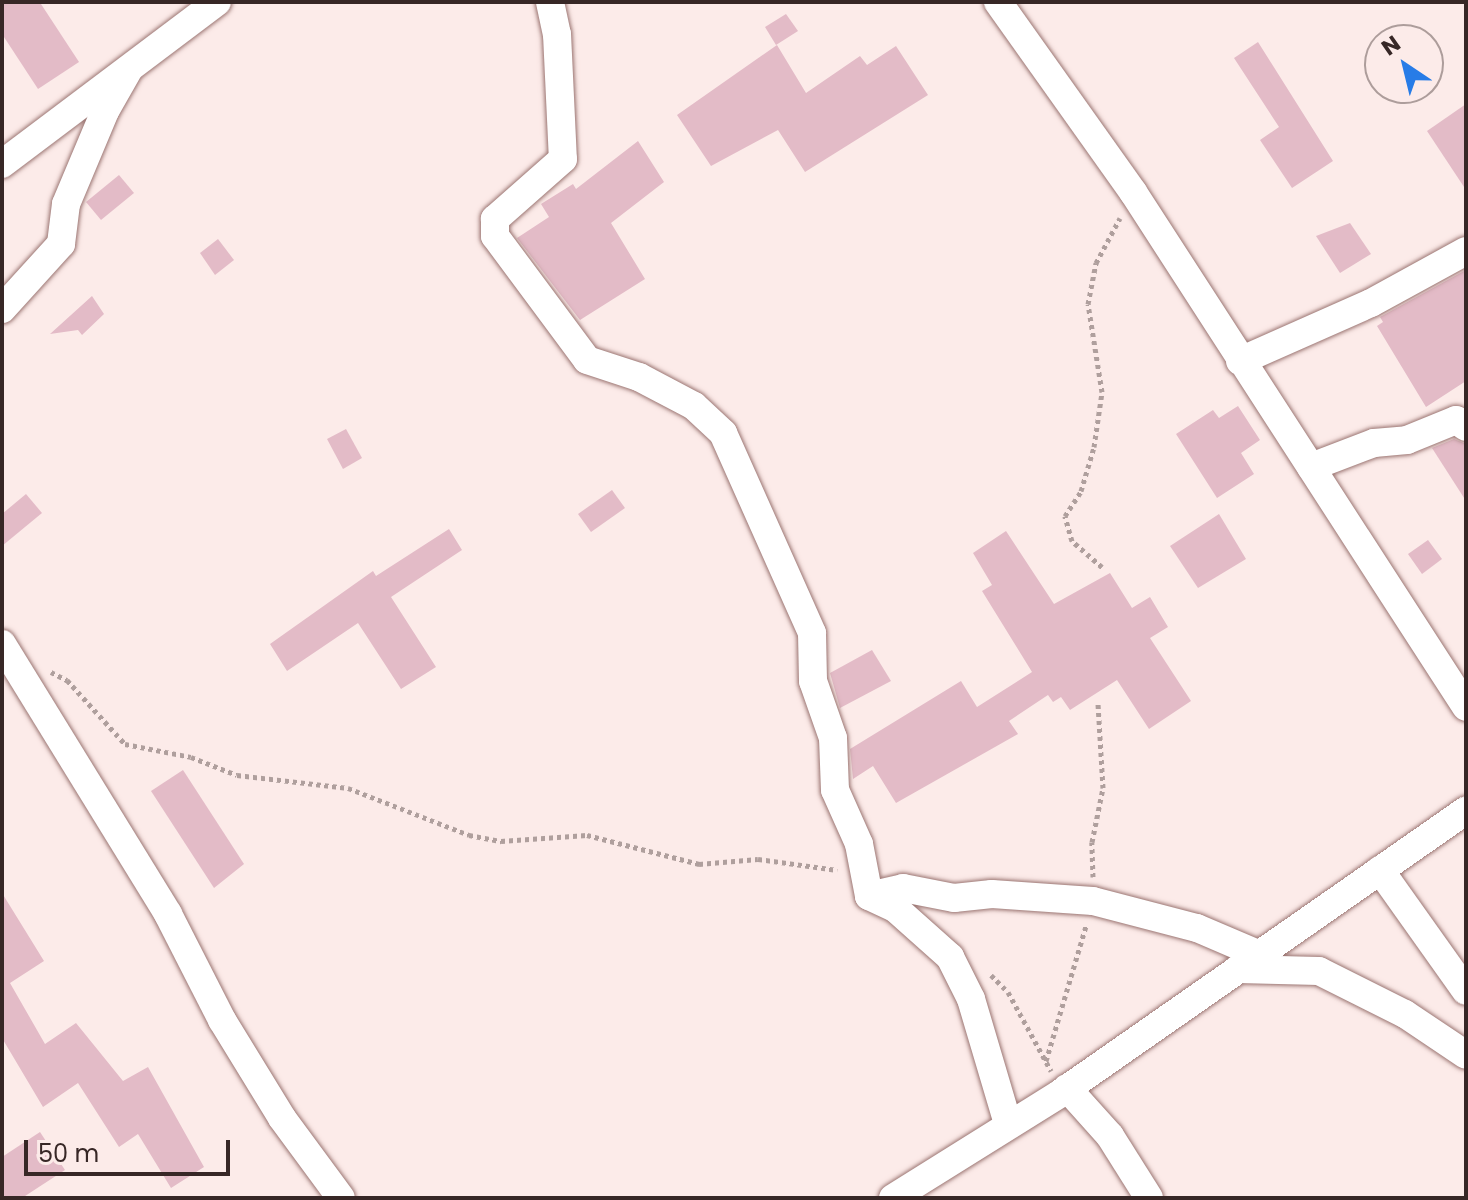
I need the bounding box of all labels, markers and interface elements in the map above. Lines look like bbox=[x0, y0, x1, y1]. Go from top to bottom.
north arrow bbox=[1364, 24, 1444, 104]
text: N bbox=[1375, 28, 1407, 63]
scale bar bbox=[28, 1124, 234, 1174]
text: 50 m bbox=[38, 1137, 99, 1170]

